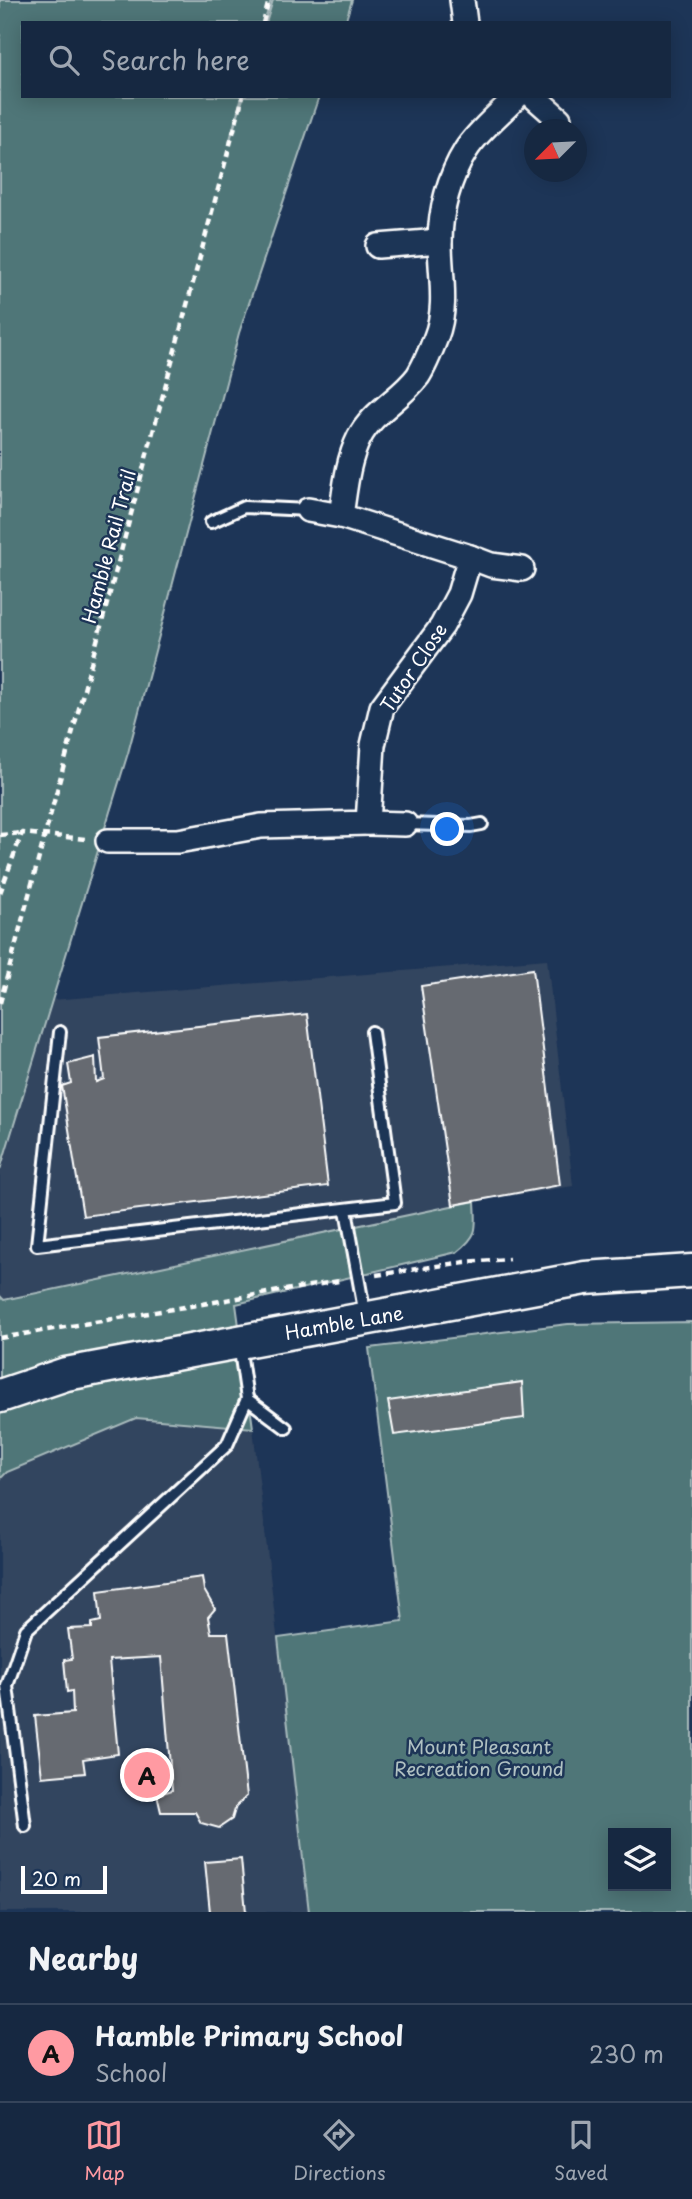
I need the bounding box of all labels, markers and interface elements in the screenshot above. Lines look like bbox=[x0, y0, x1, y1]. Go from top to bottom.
search box bbox=[21, 21, 671, 98]
text: Search here bbox=[101, 40, 250, 79]
icon: search bbox=[45, 41, 83, 79]
north arrow bbox=[524, 119, 587, 182]
street label: Hamble Rail Trail bbox=[74, 466, 142, 626]
street label: Tutor Close bbox=[373, 617, 453, 717]
your location bbox=[430, 812, 464, 846]
street label: Hamble Lane bbox=[282, 1298, 406, 1346]
park label: Mount Pleasant Recreation Ground bbox=[394, 1732, 564, 1782]
pin: A bbox=[124, 1749, 170, 1801]
map controls bbox=[608, 1828, 671, 1891]
button: layers bbox=[608, 1828, 671, 1891]
scale bar bbox=[21, 1863, 107, 1895]
text: 20 m bbox=[32, 1864, 81, 1892]
text: Nearby bbox=[28, 1935, 138, 1980]
text: Hamble Primary School bbox=[95, 2016, 404, 2055]
text: A bbox=[42, 2036, 60, 2071]
text: 230 m bbox=[589, 2036, 664, 2071]
text: School bbox=[95, 2055, 167, 2090]
tab: Map bbox=[84, 2116, 125, 2186]
tab: Directions bbox=[293, 2116, 386, 2186]
tab: Saved bbox=[554, 2116, 608, 2186]

